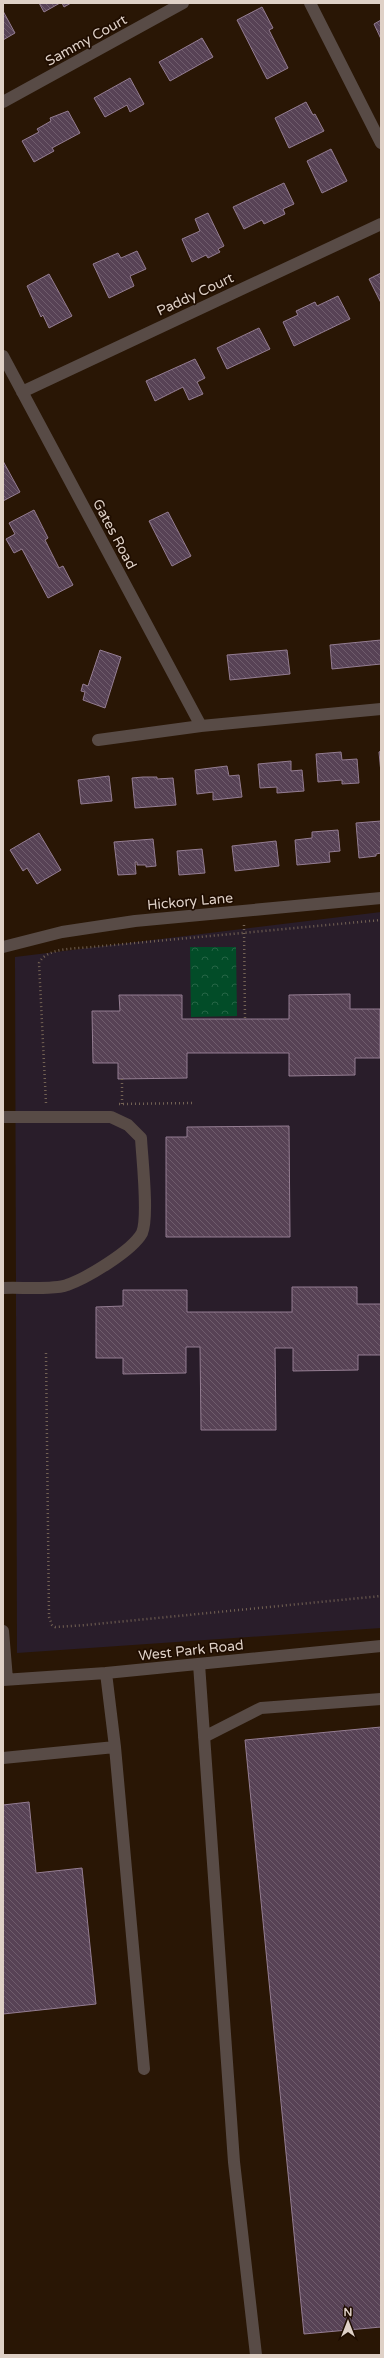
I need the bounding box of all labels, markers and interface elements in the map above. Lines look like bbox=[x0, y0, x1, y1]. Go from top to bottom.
street label: Sammy Court bbox=[43, 11, 131, 70]
street label: Paddy Court bbox=[154, 269, 237, 320]
street label: Gates Road bbox=[89, 496, 140, 572]
street label: Hickory Lane bbox=[146, 889, 234, 914]
street label: West Park Road bbox=[138, 1637, 245, 1664]
north arrow bbox=[328, 2302, 368, 2342]
text: N bbox=[344, 2306, 352, 2319]

